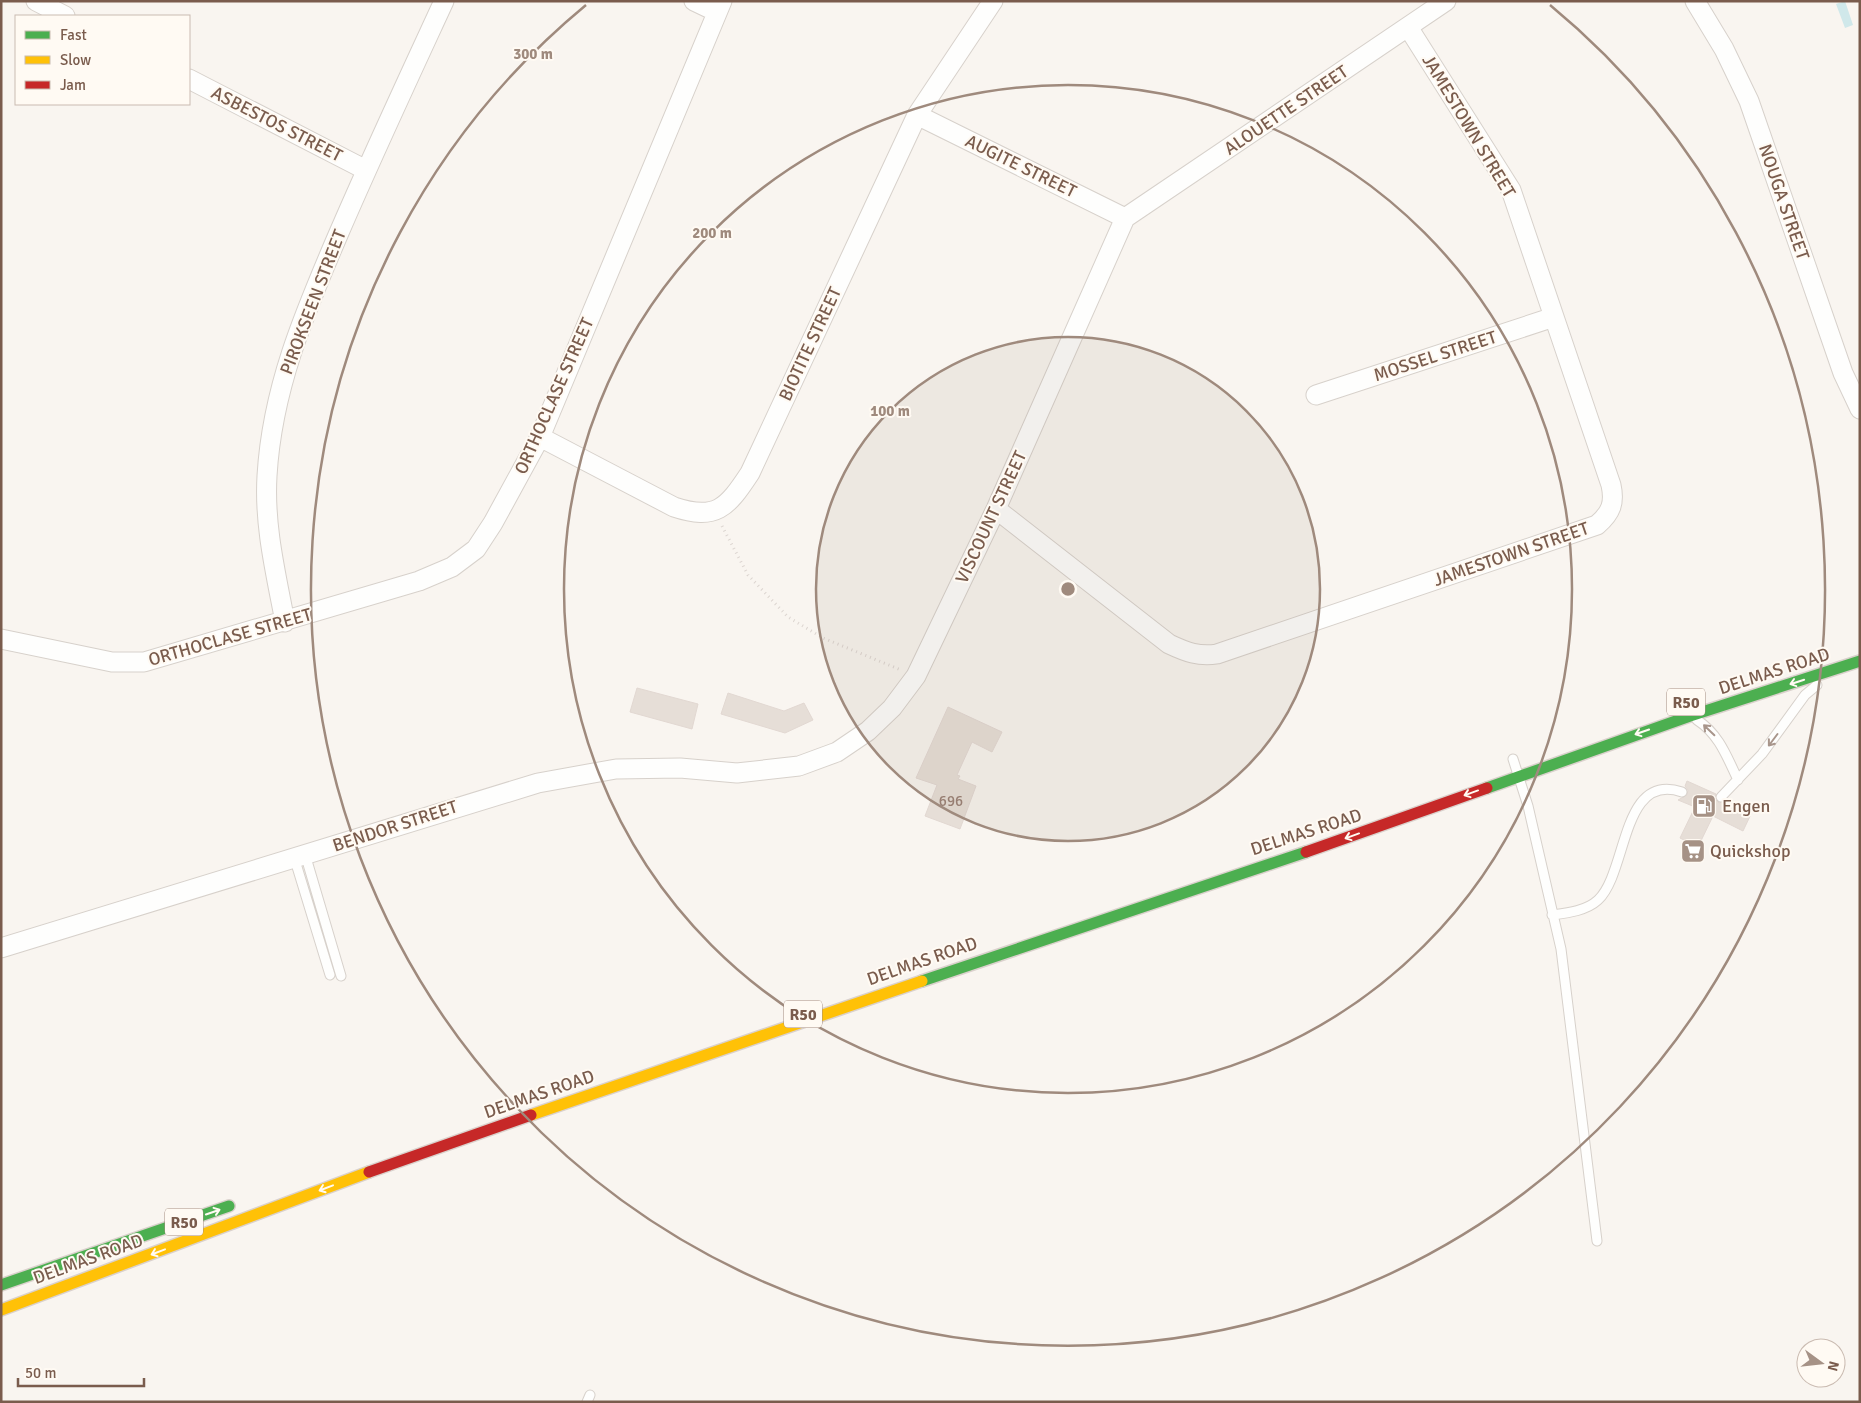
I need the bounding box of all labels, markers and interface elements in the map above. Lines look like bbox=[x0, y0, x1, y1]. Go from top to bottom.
legend bbox=[15, 15, 190, 105]
text: Fast bbox=[60, 26, 87, 44]
text: 300 m bbox=[513, 45, 553, 63]
street label: JAMESTOWN STREET bbox=[1418, 50, 1520, 202]
text: Slow bbox=[60, 51, 91, 69]
street label: ALOUETTE STREET bbox=[1220, 60, 1352, 160]
text: Jam bbox=[60, 76, 86, 94]
street label: ASBESTOS STREET bbox=[208, 81, 346, 167]
street label: AUGITE STREET bbox=[962, 130, 1080, 202]
street label: NOUGA STREET bbox=[1754, 141, 1814, 263]
text: 200 m bbox=[692, 224, 732, 242]
street label: PIROKSEEN STREET bbox=[275, 226, 351, 378]
street label: BIOTITE STREET bbox=[774, 283, 846, 404]
street label: ORTHOCLASE STREET bbox=[510, 314, 598, 478]
street label: MOSSEL STREET bbox=[1371, 326, 1499, 386]
text: 100 m bbox=[870, 402, 910, 420]
street label: VISCOUNT STREET bbox=[951, 447, 1031, 587]
street label: JAMESTOWN STREET bbox=[1430, 517, 1592, 591]
centre of rings bbox=[1059, 580, 1077, 598]
street label: ORTHOCLASE STREET bbox=[146, 603, 314, 671]
street label: DELMAS ROAD bbox=[1716, 643, 1832, 699]
one-way arrow bbox=[1789, 677, 1805, 687]
road number: R50 bbox=[1667, 689, 1705, 716]
one-way arrow bbox=[1703, 724, 1715, 736]
one-way arrow bbox=[1635, 728, 1651, 738]
one-way arrow bbox=[1768, 733, 1778, 747]
one-way arrow bbox=[1464, 789, 1479, 798]
house number: 696 bbox=[939, 792, 963, 810]
fuel station icon: Engen bbox=[1691, 793, 1717, 819]
street label: BENDOR STREET bbox=[330, 795, 460, 857]
place label: Engen bbox=[1722, 795, 1770, 817]
street label: DELMAS ROAD bbox=[1248, 804, 1364, 860]
one-way arrow bbox=[1345, 832, 1360, 841]
supermarket icon: Quickshop bbox=[1680, 838, 1706, 864]
place label: Quickshop bbox=[1710, 840, 1790, 862]
street label: DELMAS ROAD bbox=[864, 932, 980, 990]
road number: R50 bbox=[784, 1001, 822, 1028]
street label: DELMAS ROAD bbox=[481, 1065, 597, 1123]
one-way arrow bbox=[319, 1184, 334, 1193]
one-way arrow bbox=[204, 1207, 220, 1216]
road number: R50 bbox=[165, 1208, 203, 1236]
street label: DELMAS ROAD bbox=[30, 1229, 146, 1289]
one-way arrow bbox=[151, 1248, 166, 1258]
north arrow bbox=[1796, 1338, 1846, 1388]
scale bar bbox=[18, 1356, 144, 1388]
text: N bbox=[1824, 1359, 1843, 1373]
text: 50 m bbox=[25, 1364, 56, 1382]

